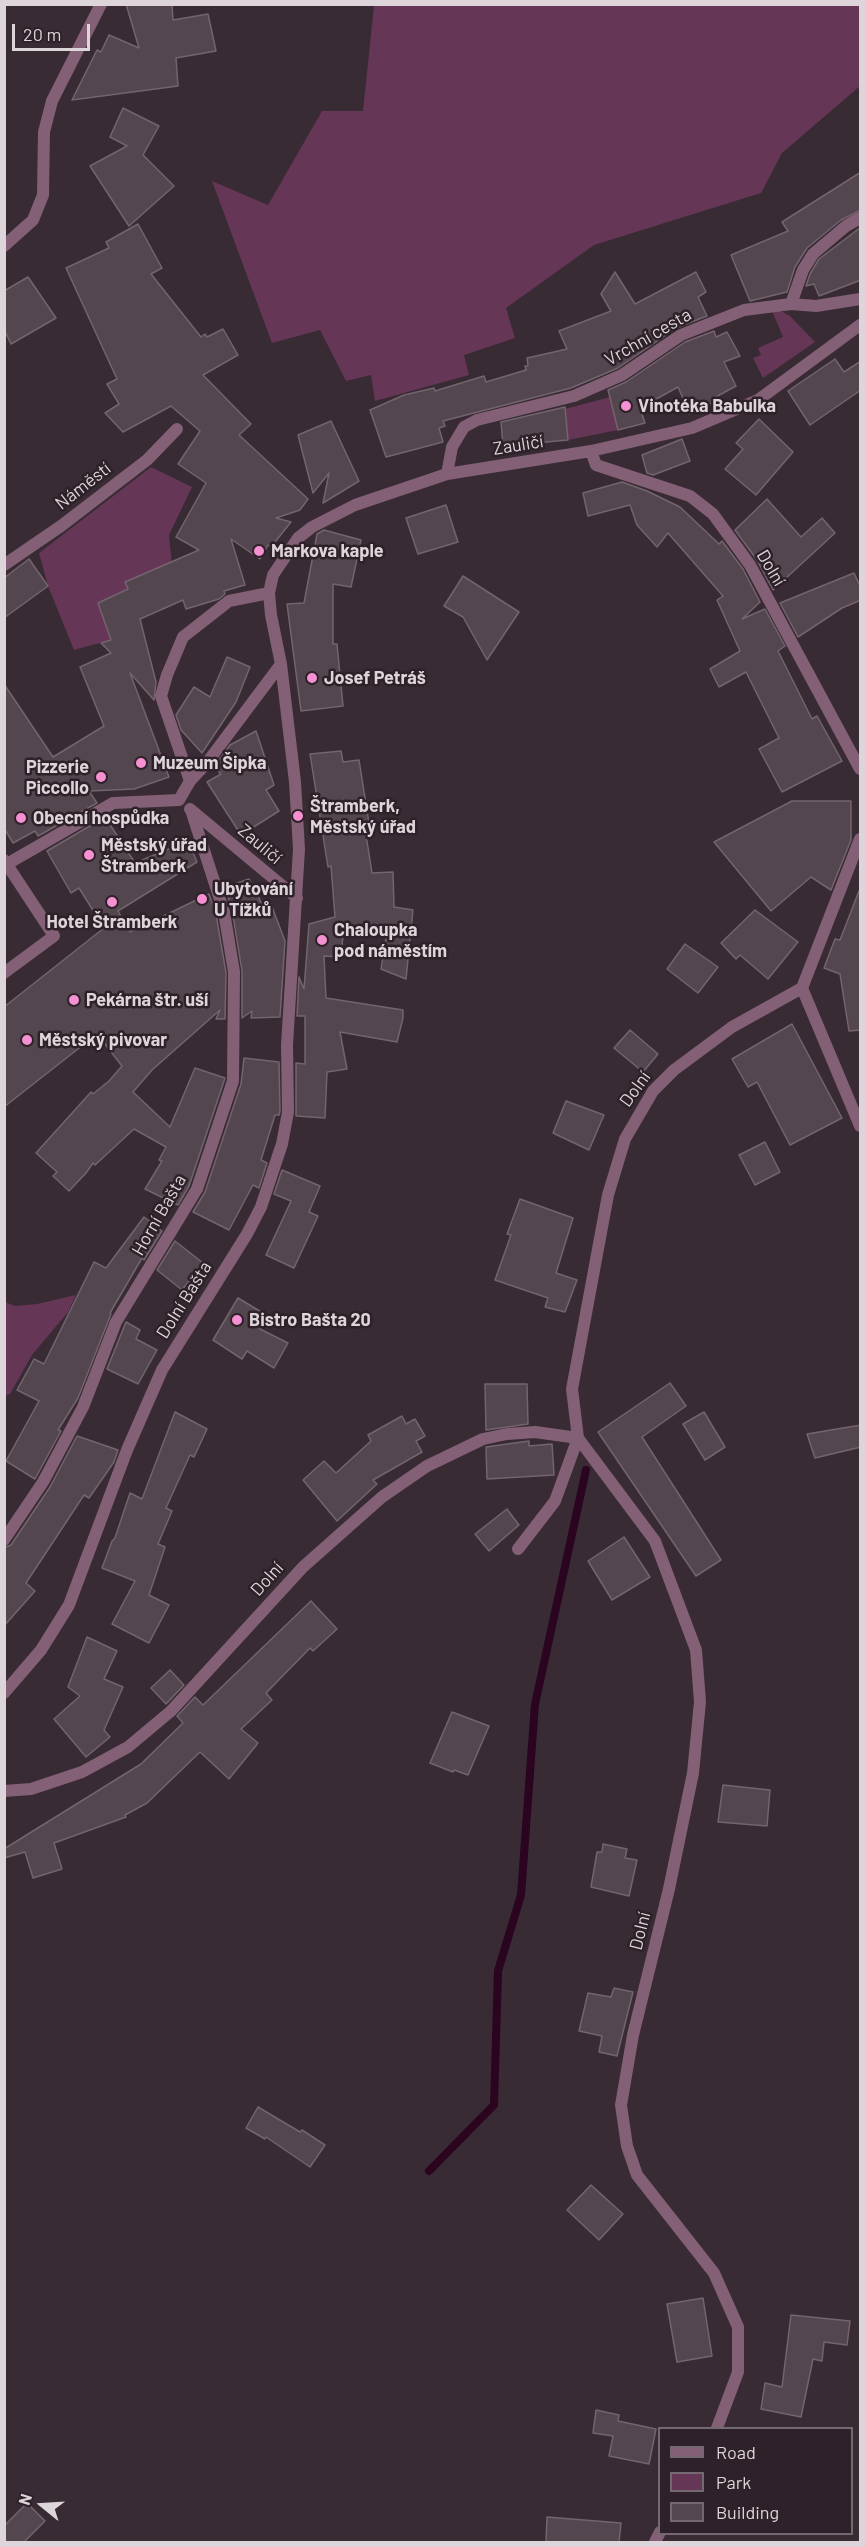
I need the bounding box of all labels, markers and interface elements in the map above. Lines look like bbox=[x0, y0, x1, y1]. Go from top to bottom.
scale bar bbox=[15, 12, 93, 50]
text: 20 m bbox=[23, 23, 61, 45]
street label: Vrchní cesta bbox=[601, 304, 695, 370]
place label: Vinotéka Babulka bbox=[638, 395, 776, 417]
marker: Vinotéka Babulka bbox=[619, 399, 633, 413]
street label: Zauličí bbox=[491, 430, 545, 460]
street label: Náměstí bbox=[51, 458, 115, 514]
place label: Markova kaple bbox=[271, 540, 384, 562]
marker: Markova kaple bbox=[252, 544, 266, 558]
street label: Dolní bbox=[752, 546, 790, 590]
place label: Josef Petráš bbox=[324, 667, 426, 689]
marker: Josef Petráš bbox=[305, 671, 319, 685]
place label: Muzeum Šipka bbox=[153, 752, 266, 774]
place label: Pizzerie Piccollo bbox=[26, 756, 89, 798]
marker: Muzeum Šipka bbox=[134, 756, 148, 770]
marker: Pizzerie Piccollo bbox=[94, 770, 108, 784]
place label: Štramberk, Městský úřad bbox=[310, 795, 416, 838]
place label: Obecní hospůdka bbox=[33, 807, 169, 829]
marker: Štramberk, Městský úřad bbox=[291, 809, 305, 823]
marker: Obecní hospůdka bbox=[14, 811, 28, 825]
street label: Zauličí bbox=[234, 819, 286, 869]
place label: Městský úřad Štramberk bbox=[101, 834, 207, 876]
marker: Městský úřad Štramberk bbox=[82, 848, 96, 862]
place label: Ubytování U Tížků bbox=[214, 878, 293, 920]
marker: Ubytování U Tížků bbox=[195, 892, 209, 906]
marker: Hotel Štramberk bbox=[105, 895, 119, 909]
place label: Hotel Štramberk bbox=[47, 911, 177, 933]
place label: Chaloupka pod náměstím bbox=[334, 919, 447, 962]
marker: Chaloupka pod náměstím bbox=[315, 933, 329, 947]
place label: Pekárna štr. uší bbox=[86, 989, 208, 1011]
marker: Pekárna štr. uší bbox=[67, 993, 81, 1007]
place label: Městský pivovar bbox=[39, 1029, 167, 1051]
marker: Městský pivovar bbox=[20, 1033, 34, 1047]
street label: Dolní bbox=[615, 1067, 655, 1111]
street label: Horní Bašta bbox=[127, 1171, 191, 1259]
street label: Dolní Bašta bbox=[152, 1257, 216, 1343]
place label: Bistro Bašta 20 bbox=[249, 1309, 371, 1331]
marker: Bistro Bašta 20 bbox=[230, 1313, 244, 1327]
street label: Dolní bbox=[246, 1557, 288, 1601]
street label: Dolní bbox=[625, 1910, 655, 1952]
legend bbox=[658, 2427, 853, 2535]
text: Road bbox=[716, 2441, 756, 2463]
text: Park bbox=[716, 2471, 751, 2493]
north arrow bbox=[12, 2475, 72, 2535]
text: N bbox=[14, 2491, 35, 2507]
text: Building bbox=[716, 2501, 779, 2523]

